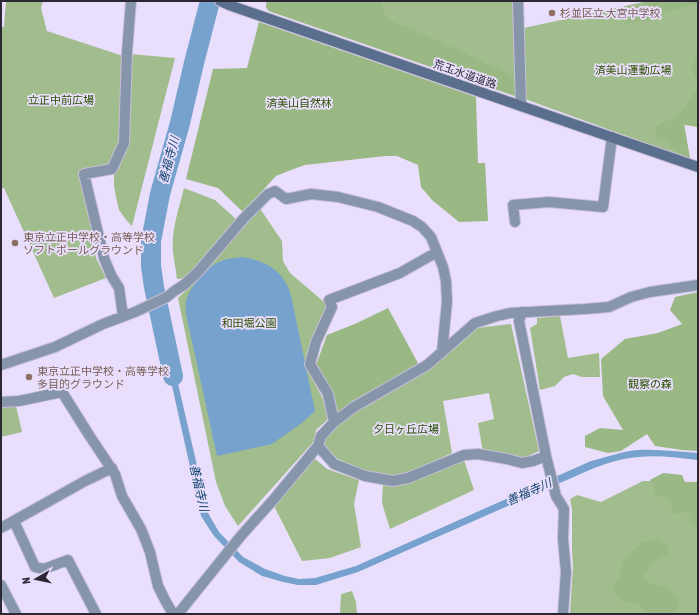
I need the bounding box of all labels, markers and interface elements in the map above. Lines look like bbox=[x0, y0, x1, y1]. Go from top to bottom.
place label: 杉並区立 大宮中学校 bbox=[560, 7, 661, 19]
marker: 杉並区立 大宮中学校 bbox=[547, 8, 557, 18]
street label: 荒玉水道道路 bbox=[432, 58, 498, 90]
park label: 済美山運動広場 bbox=[595, 64, 672, 76]
park label: 立正中前広場 bbox=[28, 94, 94, 106]
park label: 済美山自然林 bbox=[266, 97, 332, 109]
water label: 善福寺川 bbox=[156, 133, 182, 185]
place label: 東京立正中学校・高等学校 ソフトボールグラウンド bbox=[23, 231, 155, 256]
marker: 東京立正中学校・高等学校 ソフトボールグラウンド bbox=[10, 238, 20, 248]
park label: 和田堀公園 bbox=[222, 317, 277, 329]
place label: 東京立正中学校・高等学校 多目的グラウンド bbox=[37, 365, 169, 390]
marker: 東京立正中学校・高等学校 多目的グラウンド bbox=[24, 372, 34, 382]
park label: 観察の森 bbox=[628, 378, 672, 390]
park label: 夕日ヶ丘広場 bbox=[373, 423, 439, 435]
water label: 善福寺川 bbox=[187, 463, 212, 515]
water label: 善福寺川 bbox=[504, 475, 556, 508]
north arrow bbox=[16, 559, 56, 599]
text: N bbox=[20, 576, 33, 585]

